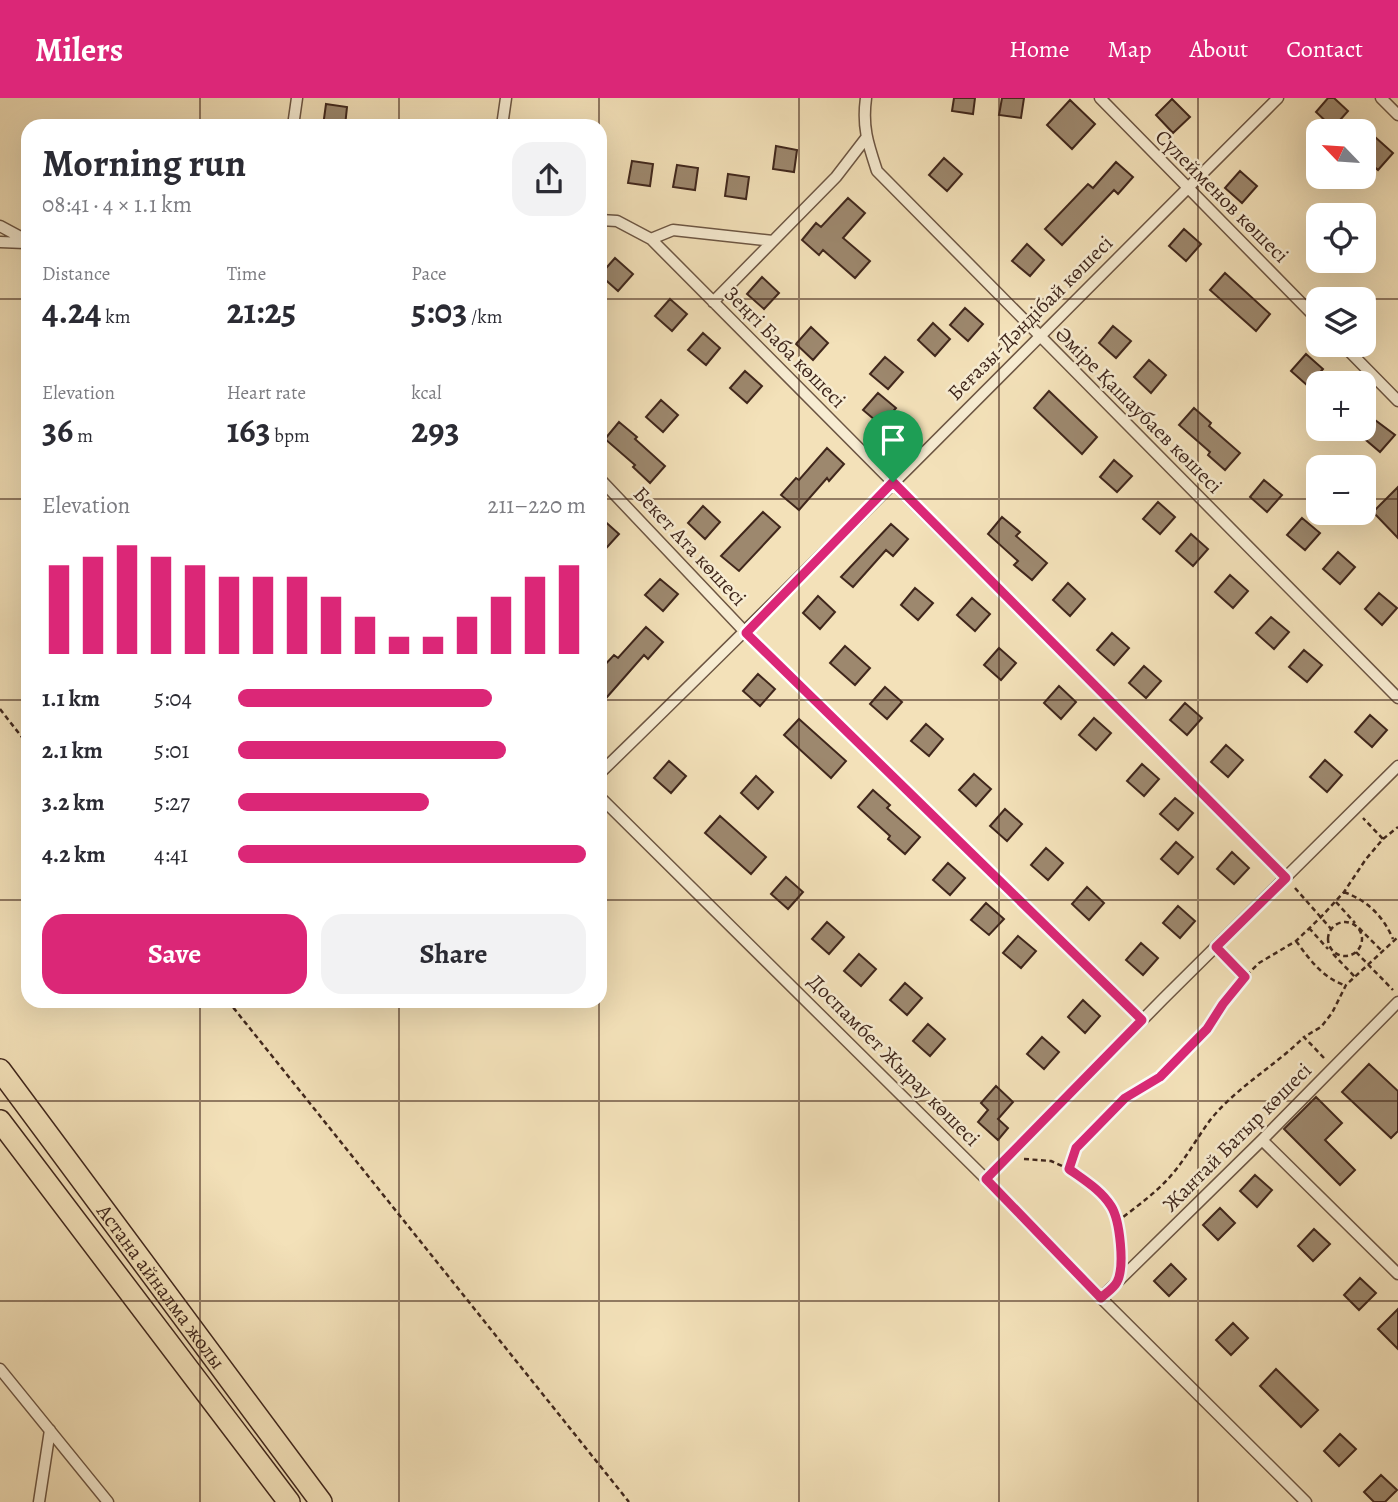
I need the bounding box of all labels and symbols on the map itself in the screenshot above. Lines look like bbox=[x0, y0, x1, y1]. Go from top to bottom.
north arrow bbox=[1306, 119, 1376, 189]
street label: Сүлейменов көшесі bbox=[1149, 123, 1295, 269]
street label: Беғазы-Дәндібай көшесі bbox=[941, 229, 1119, 407]
street label: Зеңгі Баба көшесі bbox=[718, 280, 852, 414]
street label: Әміре Қашаубаев көшесі bbox=[1049, 320, 1229, 500]
pin bbox=[863, 410, 923, 482]
street label: Бекет Ата көшесі bbox=[627, 480, 753, 612]
street label: Доспамбет Жырау көшесі bbox=[802, 968, 986, 1152]
street label: Жантай Батыр көшесі bbox=[1156, 1056, 1318, 1218]
street label: Астана айналма жолы bbox=[90, 1198, 232, 1375]

